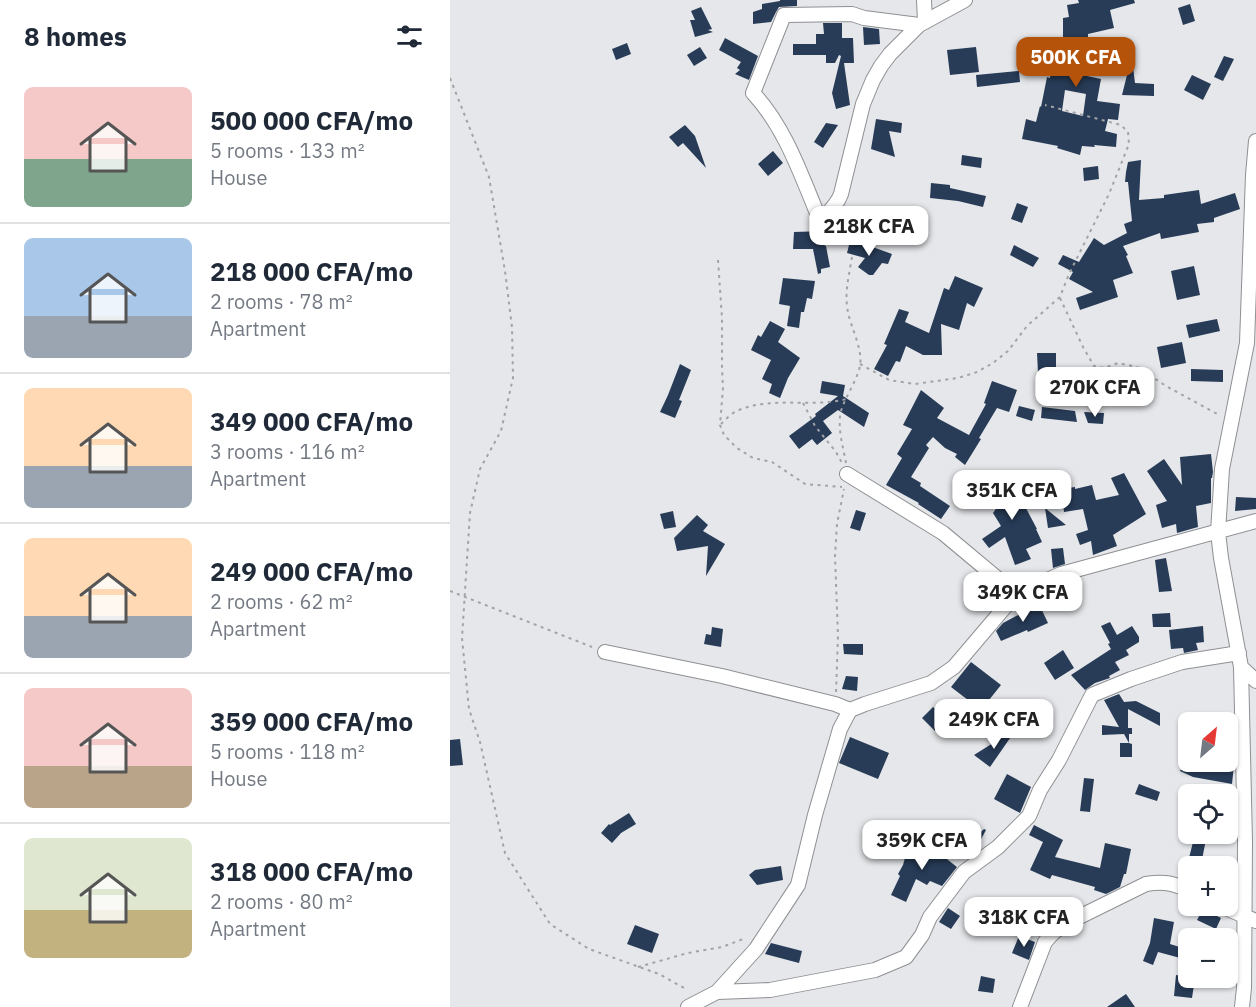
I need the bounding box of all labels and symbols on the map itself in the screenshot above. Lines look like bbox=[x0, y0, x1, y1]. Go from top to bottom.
pin: 500K CFA bbox=[1014, 37, 1138, 88]
pin: 218K CFA bbox=[807, 206, 931, 257]
pin: 270K CFA bbox=[1033, 367, 1157, 418]
pin: 351K CFA bbox=[950, 470, 1074, 521]
pin: 349K CFA bbox=[961, 572, 1085, 623]
pin: 249K CFA bbox=[932, 699, 1056, 750]
north arrow bbox=[1178, 712, 1238, 772]
pin: 359K CFA bbox=[860, 820, 984, 871]
pin: 318K CFA bbox=[962, 897, 1086, 948]

